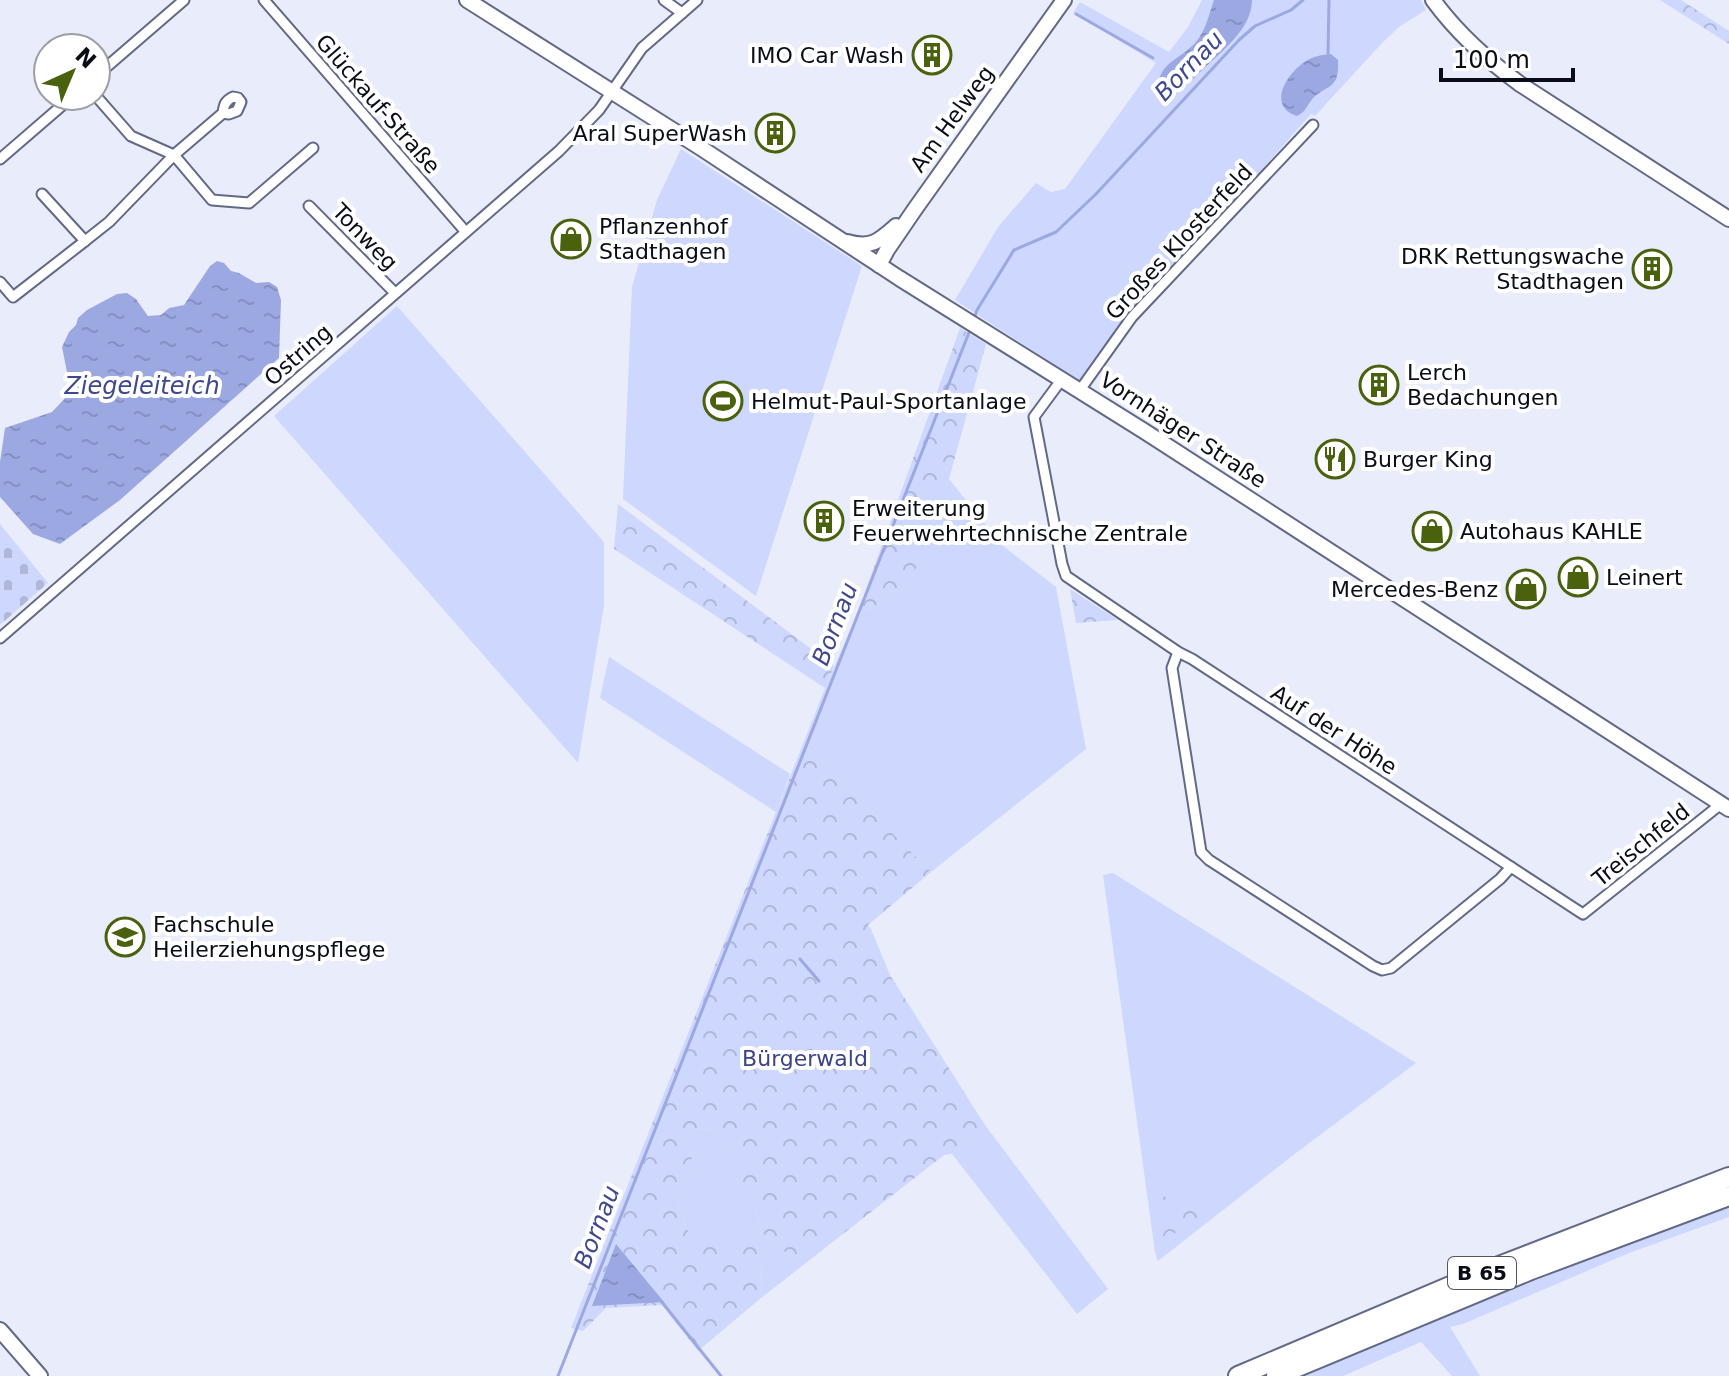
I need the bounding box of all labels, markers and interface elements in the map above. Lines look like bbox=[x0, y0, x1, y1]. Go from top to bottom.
water label: Bornau bbox=[1149, 25, 1229, 107]
street label: Glückauf-Straße bbox=[311, 29, 445, 179]
north arrow bbox=[32, 32, 112, 112]
scale bar bbox=[1441, 32, 1573, 82]
building icon: IMO Car Wash bbox=[911, 34, 953, 76]
text: N bbox=[70, 43, 101, 73]
place label: IMO Car Wash bbox=[750, 43, 904, 68]
text: 100 m bbox=[1453, 46, 1530, 74]
street label: Am Helweg bbox=[905, 61, 999, 177]
building icon: Aral SuperWash bbox=[754, 112, 796, 154]
place label: Aral SuperWash bbox=[573, 121, 747, 146]
street label: Großes Klosterfeld bbox=[1101, 159, 1257, 325]
street label: Tonweg bbox=[327, 198, 403, 275]
place label: Pflanzenhof Stadthagen bbox=[599, 214, 729, 264]
shop icon: Pflanzenhof Stadthagen bbox=[550, 218, 592, 260]
place label: DRK Rettungswache Stadthagen bbox=[1401, 244, 1624, 294]
building icon: DRK Rettungswache Stadthagen bbox=[1631, 248, 1673, 290]
street label: Ostring bbox=[259, 319, 337, 391]
place label: Lerch Bedachungen bbox=[1407, 360, 1558, 410]
building icon: Lerch Bedachungen bbox=[1358, 364, 1400, 406]
street label: Vornhäger Straße bbox=[1095, 367, 1271, 493]
water label: Ziegeleiteich bbox=[63, 372, 220, 400]
sports icon: Helmut-Paul-Sportanlage bbox=[702, 380, 744, 422]
place label: Helmut-Paul-Sportanlage bbox=[751, 389, 1026, 414]
restaurant icon: Burger King bbox=[1314, 438, 1356, 480]
place label: Burger King bbox=[1363, 447, 1493, 472]
place label: Erweiterung Feuerwehrtechnische Zentrale bbox=[852, 496, 1188, 546]
building icon: Erweiterung Feuerwehrtechnische Zentrale bbox=[803, 500, 845, 542]
shop icon: Autohaus KAHLE bbox=[1411, 510, 1453, 552]
place label: Autohaus KAHLE bbox=[1460, 519, 1643, 544]
shop icon: Leinert bbox=[1557, 556, 1599, 598]
place label: Leinert bbox=[1606, 565, 1683, 590]
shop icon: Mercedes-Benz bbox=[1505, 568, 1547, 610]
place label: Mercedes-Benz bbox=[1331, 577, 1498, 602]
water label: Bornau bbox=[806, 579, 864, 669]
street label: Auf der Höhe bbox=[1266, 680, 1402, 780]
street label: Treischfeld bbox=[1587, 798, 1694, 892]
place label: Fachschule Heilerziehungspflege bbox=[153, 912, 385, 962]
school or university icon: Fachschule Heilerziehungspflege bbox=[104, 916, 146, 958]
park label: Bürgerwald bbox=[742, 1046, 868, 1071]
water label: Bornau bbox=[568, 1182, 626, 1272]
road number: B 65 bbox=[1448, 1257, 1516, 1289]

